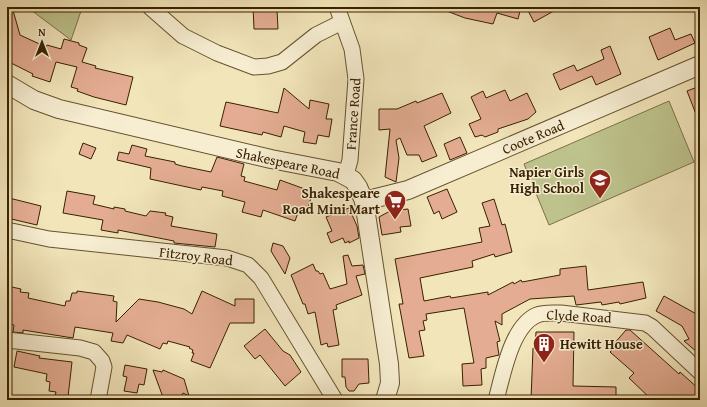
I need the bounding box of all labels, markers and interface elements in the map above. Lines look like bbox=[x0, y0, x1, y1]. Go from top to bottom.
north arrow bbox=[22, 22, 62, 62]
text: N bbox=[38, 24, 46, 40]
street label: France Road bbox=[341, 77, 366, 151]
street label: Coote Road bbox=[499, 115, 568, 159]
street label: Shakespeare Road bbox=[234, 142, 342, 184]
place label: Napier Girls High School bbox=[509, 162, 585, 198]
school or university icon: Napier Girls High School bbox=[587, 167, 613, 200]
place label: Shakespeare Road Mini Mart bbox=[283, 183, 381, 219]
supermarket icon: Shakespeare Road Mini Mart bbox=[382, 188, 408, 221]
street label: Fitzroy Road bbox=[158, 242, 234, 270]
street label: Clyde Road bbox=[546, 304, 612, 328]
building icon: Hewitt House bbox=[531, 331, 557, 364]
place label: Hewitt House bbox=[560, 334, 643, 354]

